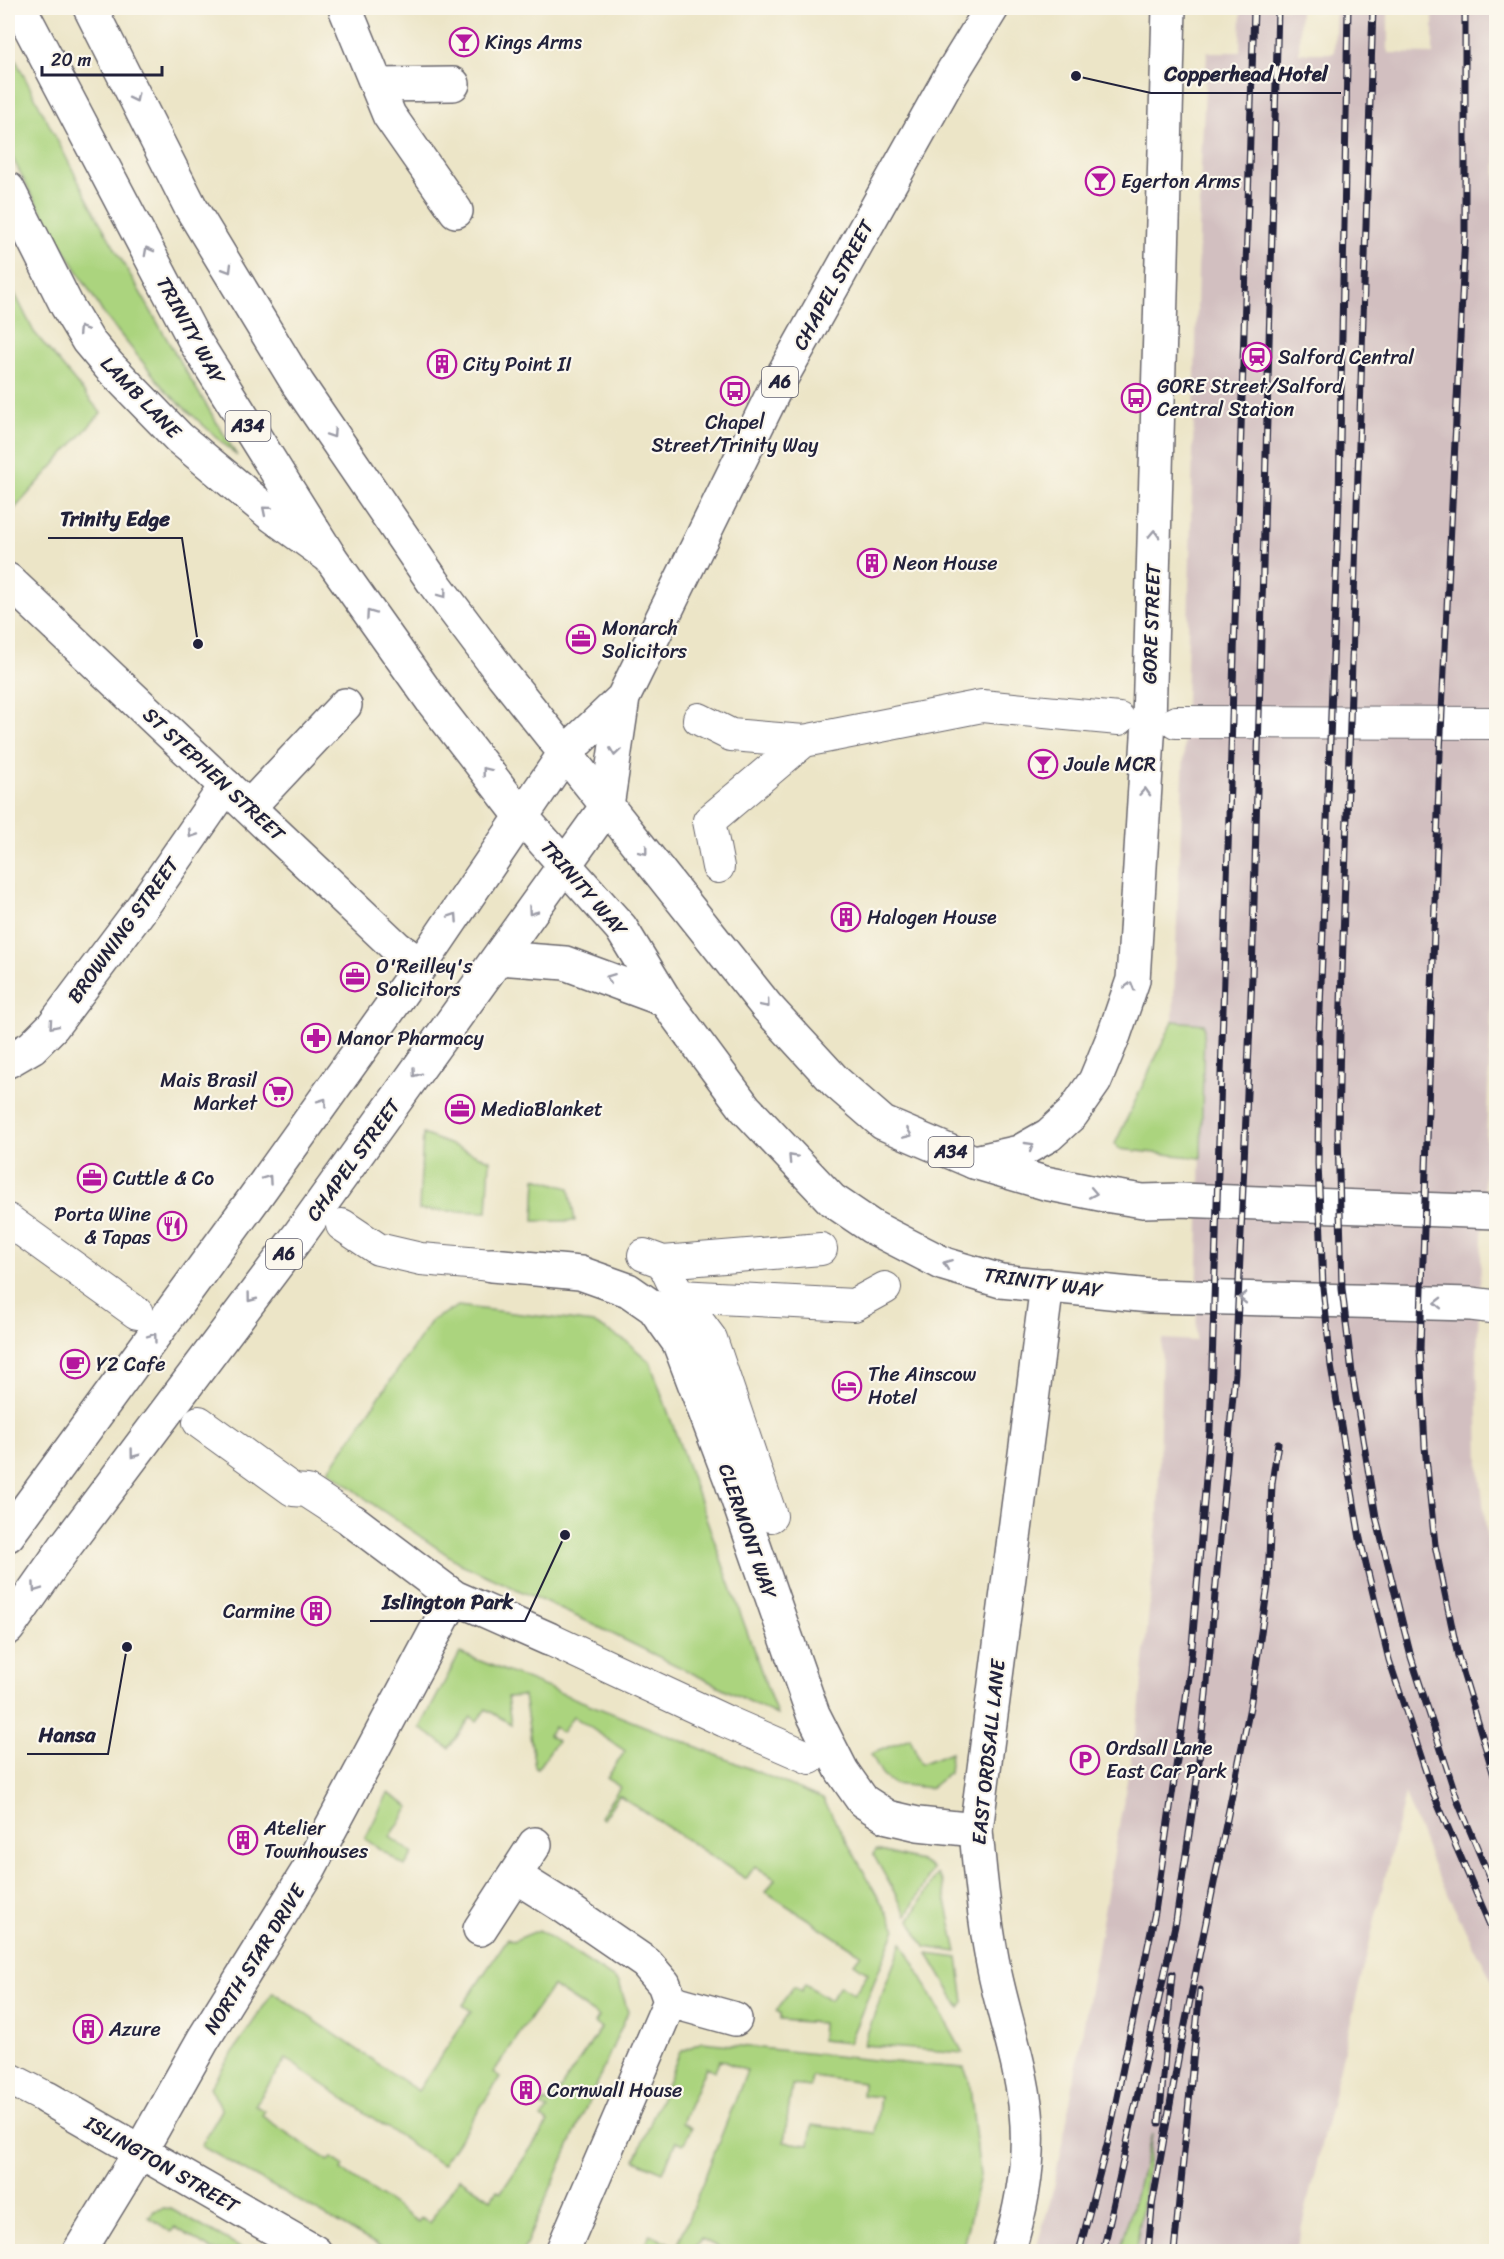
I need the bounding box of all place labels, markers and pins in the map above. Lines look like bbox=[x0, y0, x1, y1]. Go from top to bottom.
place label: Kings Arms bbox=[485, 25, 583, 60]
bar icon: Kings Arms bbox=[448, 26, 480, 58]
callout: Copperhead Hotel bbox=[1151, 54, 1341, 93]
place label: Egerton Arms bbox=[1121, 164, 1242, 199]
bar icon: Egerton Arms bbox=[1084, 165, 1116, 197]
place label: Salford Central bbox=[1278, 340, 1415, 375]
station icon: Salford Central bbox=[1241, 341, 1273, 373]
place label: City Point II bbox=[463, 347, 572, 382]
building icon: City Point II bbox=[426, 348, 458, 380]
place label: GORE Street/Salford Central Station bbox=[1157, 369, 1344, 427]
bus stop icon: Chapel Street/Trinity Way bbox=[719, 375, 751, 407]
bus stop icon: GORE Street/Salford Central Station bbox=[1120, 382, 1152, 414]
place label: Chapel Street/Trinity Way bbox=[652, 405, 819, 463]
callout: Trinity Edge bbox=[48, 499, 182, 538]
place label: Neon House bbox=[893, 546, 998, 581]
building icon: Neon House bbox=[856, 547, 888, 579]
place label: Monarch Solicitors bbox=[602, 611, 688, 669]
office icon: Monarch Solicitors bbox=[565, 623, 597, 655]
place label: Joule MCR bbox=[1063, 747, 1156, 782]
bar icon: Joule MCR bbox=[1027, 748, 1059, 780]
place label: Halogen House bbox=[867, 900, 997, 935]
building icon: Halogen House bbox=[830, 901, 862, 933]
place label: O'Reilley's Solicitors bbox=[376, 949, 473, 1007]
office icon: O'Reilley's Solicitors bbox=[339, 961, 371, 993]
place label: Manor Pharmacy bbox=[337, 1021, 485, 1056]
pharmacy icon: Manor Pharmacy bbox=[300, 1022, 332, 1054]
place label: Mais Brasil Market bbox=[160, 1063, 258, 1121]
supermarket icon: Mais Brasil Market bbox=[262, 1076, 294, 1108]
place label: MediaBlanket bbox=[481, 1092, 603, 1127]
office icon: MediaBlanket bbox=[444, 1093, 476, 1125]
place label: Cuttle & Co bbox=[113, 1161, 214, 1196]
office icon: Cuttle & Co bbox=[76, 1162, 108, 1194]
place label: Porta Wine & Tapas bbox=[54, 1197, 152, 1255]
restaurant icon: Porta Wine & Tapas bbox=[156, 1210, 188, 1242]
place label: Y2 Cafe bbox=[96, 1347, 166, 1382]
cafe icon: Y2 Cafe bbox=[59, 1348, 91, 1380]
place label: The Ainscow Hotel bbox=[868, 1357, 977, 1415]
hotel icon: The Ainscow Hotel bbox=[831, 1370, 863, 1402]
callout: Islington Park bbox=[370, 1582, 525, 1621]
place label: Carmine bbox=[223, 1594, 295, 1629]
building icon: Carmine bbox=[300, 1595, 332, 1627]
callout: Hansa bbox=[27, 1715, 108, 1754]
place label: Ordsall Lane East Car Park bbox=[1106, 1731, 1227, 1789]
parking icon: Ordsall Lane East Car Park bbox=[1069, 1744, 1101, 1776]
place label: Atelier Townhouses bbox=[263, 1811, 369, 1869]
building icon: Atelier Townhouses bbox=[227, 1824, 259, 1856]
place label: Azure bbox=[108, 2012, 161, 2047]
building icon: Azure bbox=[72, 2013, 104, 2045]
place label: Cornwall House bbox=[547, 2073, 682, 2108]
building icon: Cornwall House bbox=[510, 2074, 542, 2106]

